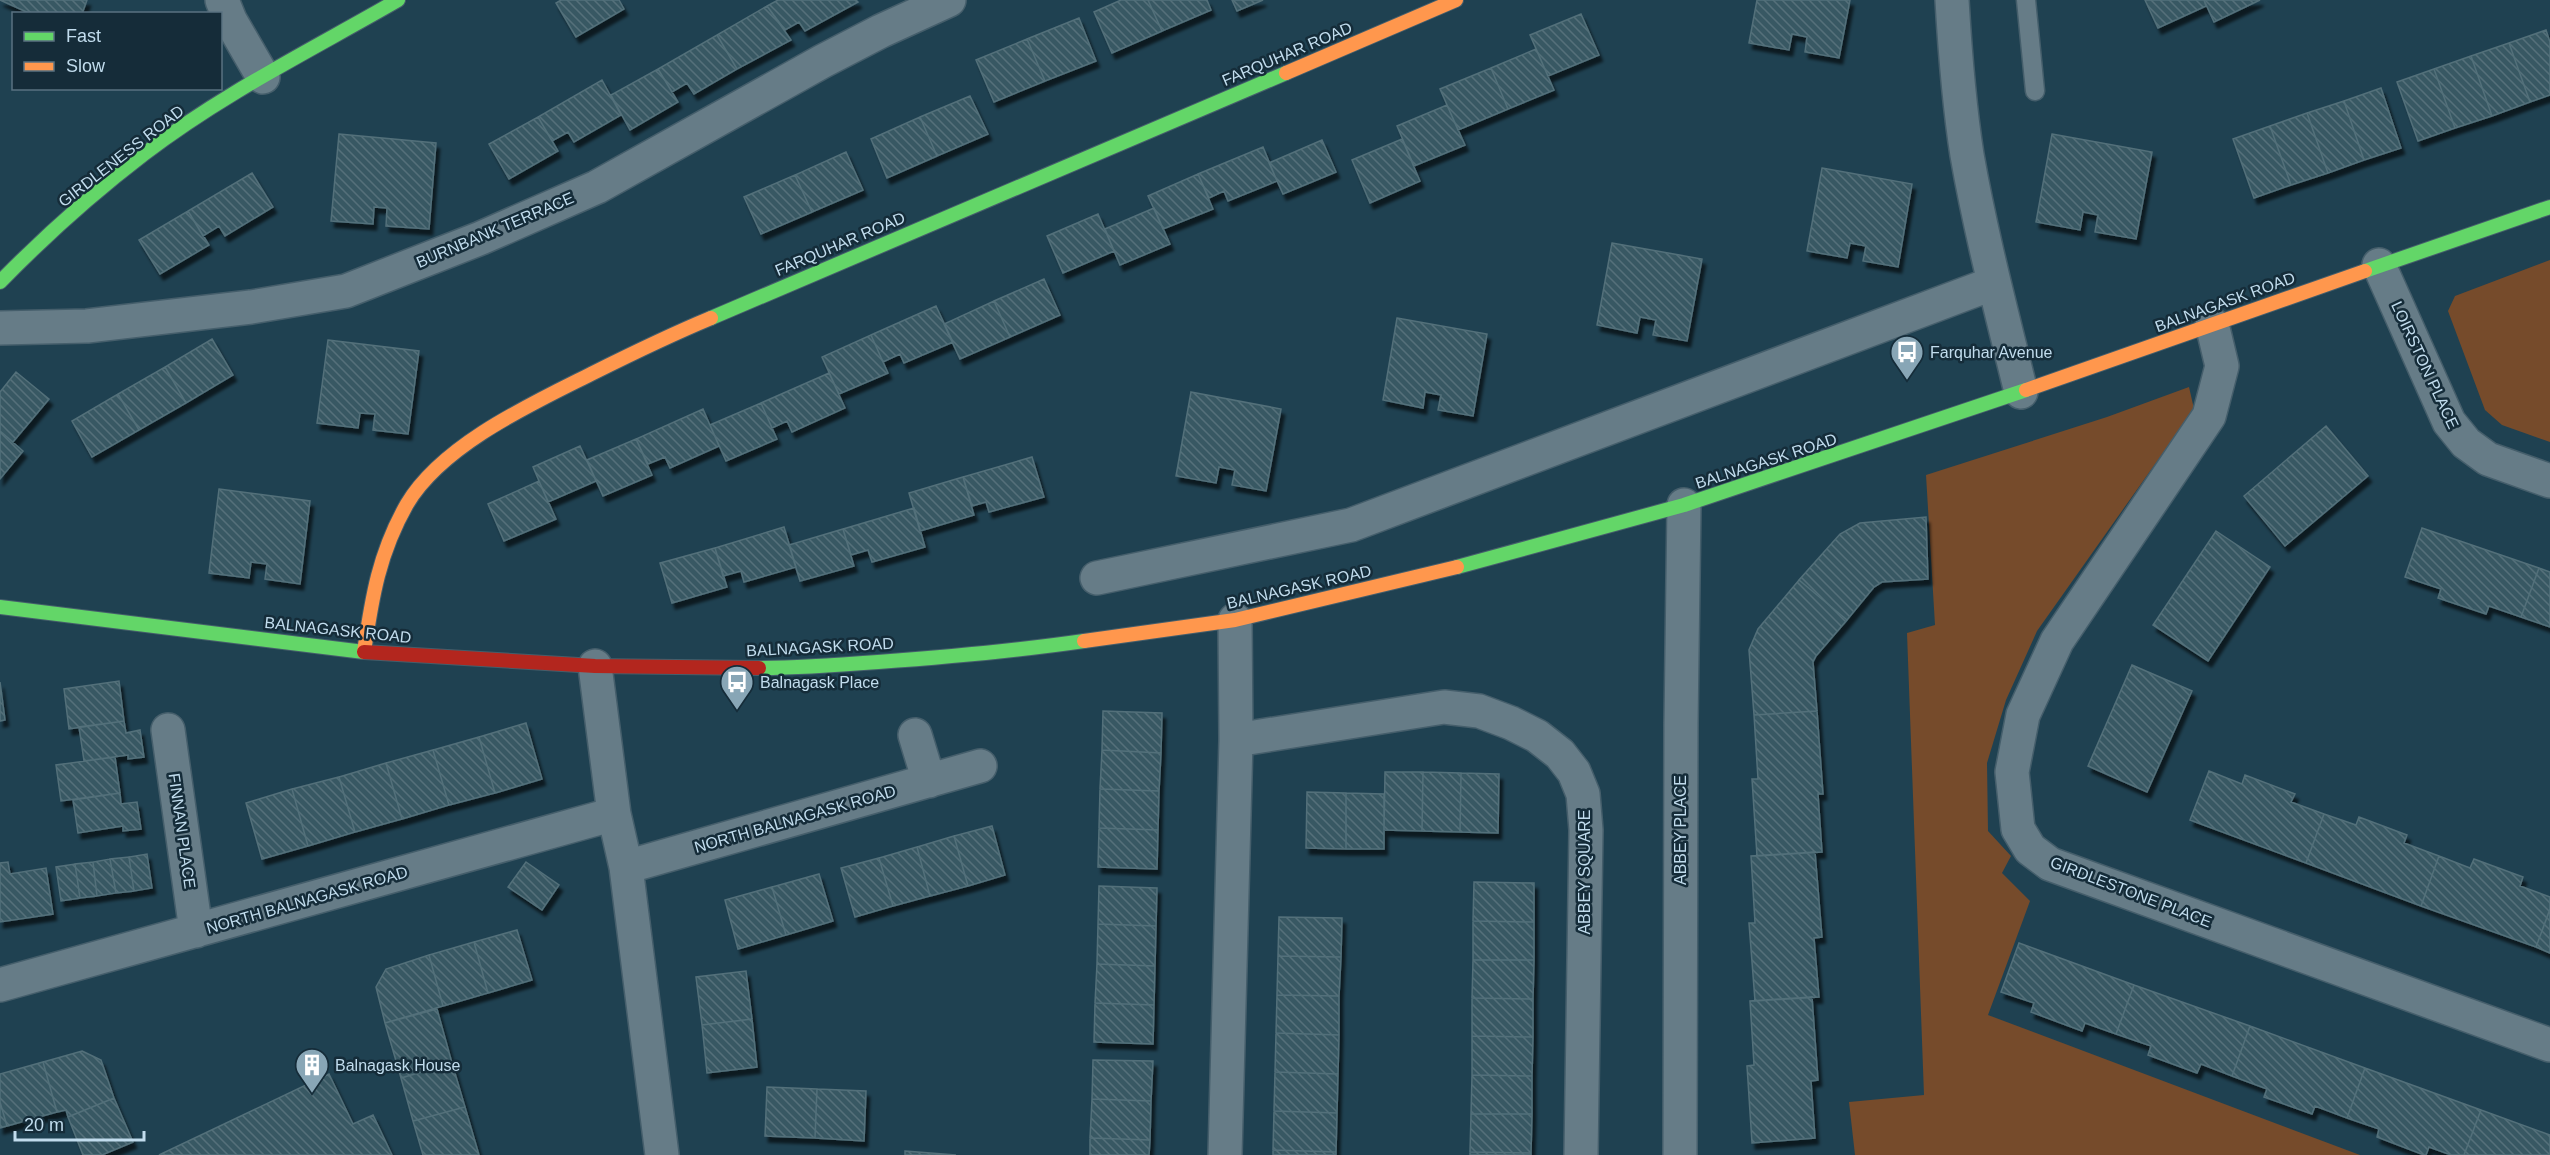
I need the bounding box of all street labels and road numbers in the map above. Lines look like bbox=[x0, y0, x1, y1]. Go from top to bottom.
street label: FARQUHAR ROAD bbox=[1219, 19, 1355, 89]
street label: GIRDLENESS ROAD bbox=[55, 102, 187, 210]
street label: BURNBANK TERRACE bbox=[414, 189, 576, 271]
street label: FARQUHAR ROAD bbox=[772, 209, 908, 279]
street label: BALNAGASK ROAD bbox=[2153, 269, 2297, 335]
street label: LOIRSTON PLACE bbox=[2388, 299, 2462, 431]
street label: BALNAGASK ROAD bbox=[1693, 430, 1839, 492]
street label: BALNAGASK ROAD bbox=[1225, 562, 1373, 612]
street label: BALNAGASK ROAD bbox=[264, 614, 412, 646]
street label: BALNAGASK ROAD bbox=[746, 635, 894, 659]
street label: FINNAN PLACE bbox=[165, 772, 199, 890]
street label: ABBEY PLACE bbox=[1672, 775, 1689, 885]
street label: NORTH BALNAGASK ROAD bbox=[692, 782, 898, 856]
street label: ABBEY SQUARE bbox=[1576, 809, 1593, 935]
street label: GIRDLESTONE PLACE bbox=[2048, 853, 2214, 931]
street label: NORTH BALNAGASK ROAD bbox=[204, 863, 410, 937]

